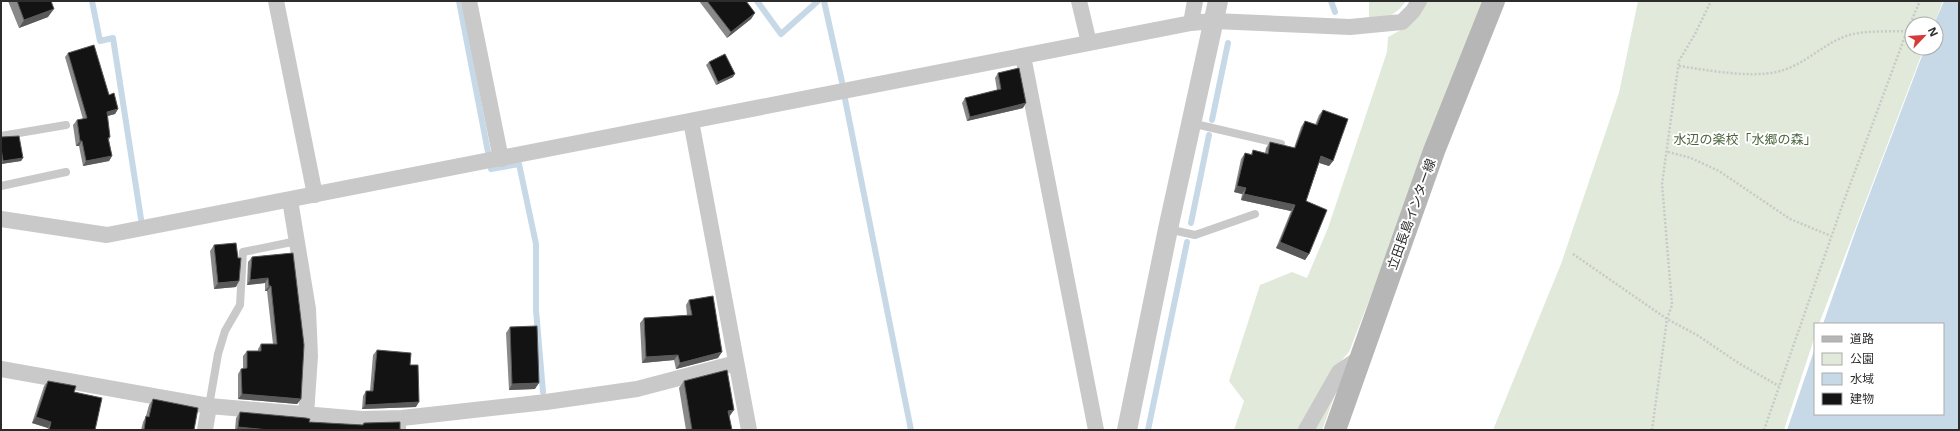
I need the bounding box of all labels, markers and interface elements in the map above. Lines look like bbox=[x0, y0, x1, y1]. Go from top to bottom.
north arrow bbox=[1904, 16, 1944, 56]
text: N bbox=[1925, 24, 1942, 39]
park label: 水辺の楽校「水郷の森」 bbox=[1673, 130, 1817, 148]
street label: 立田長島インター線 bbox=[1383, 156, 1439, 272]
legend bbox=[1814, 323, 1944, 415]
text: 道路 bbox=[1850, 330, 1874, 347]
text: 公園 bbox=[1850, 350, 1874, 367]
text: 水域 bbox=[1850, 370, 1874, 387]
text: 建物 bbox=[1850, 390, 1874, 407]

